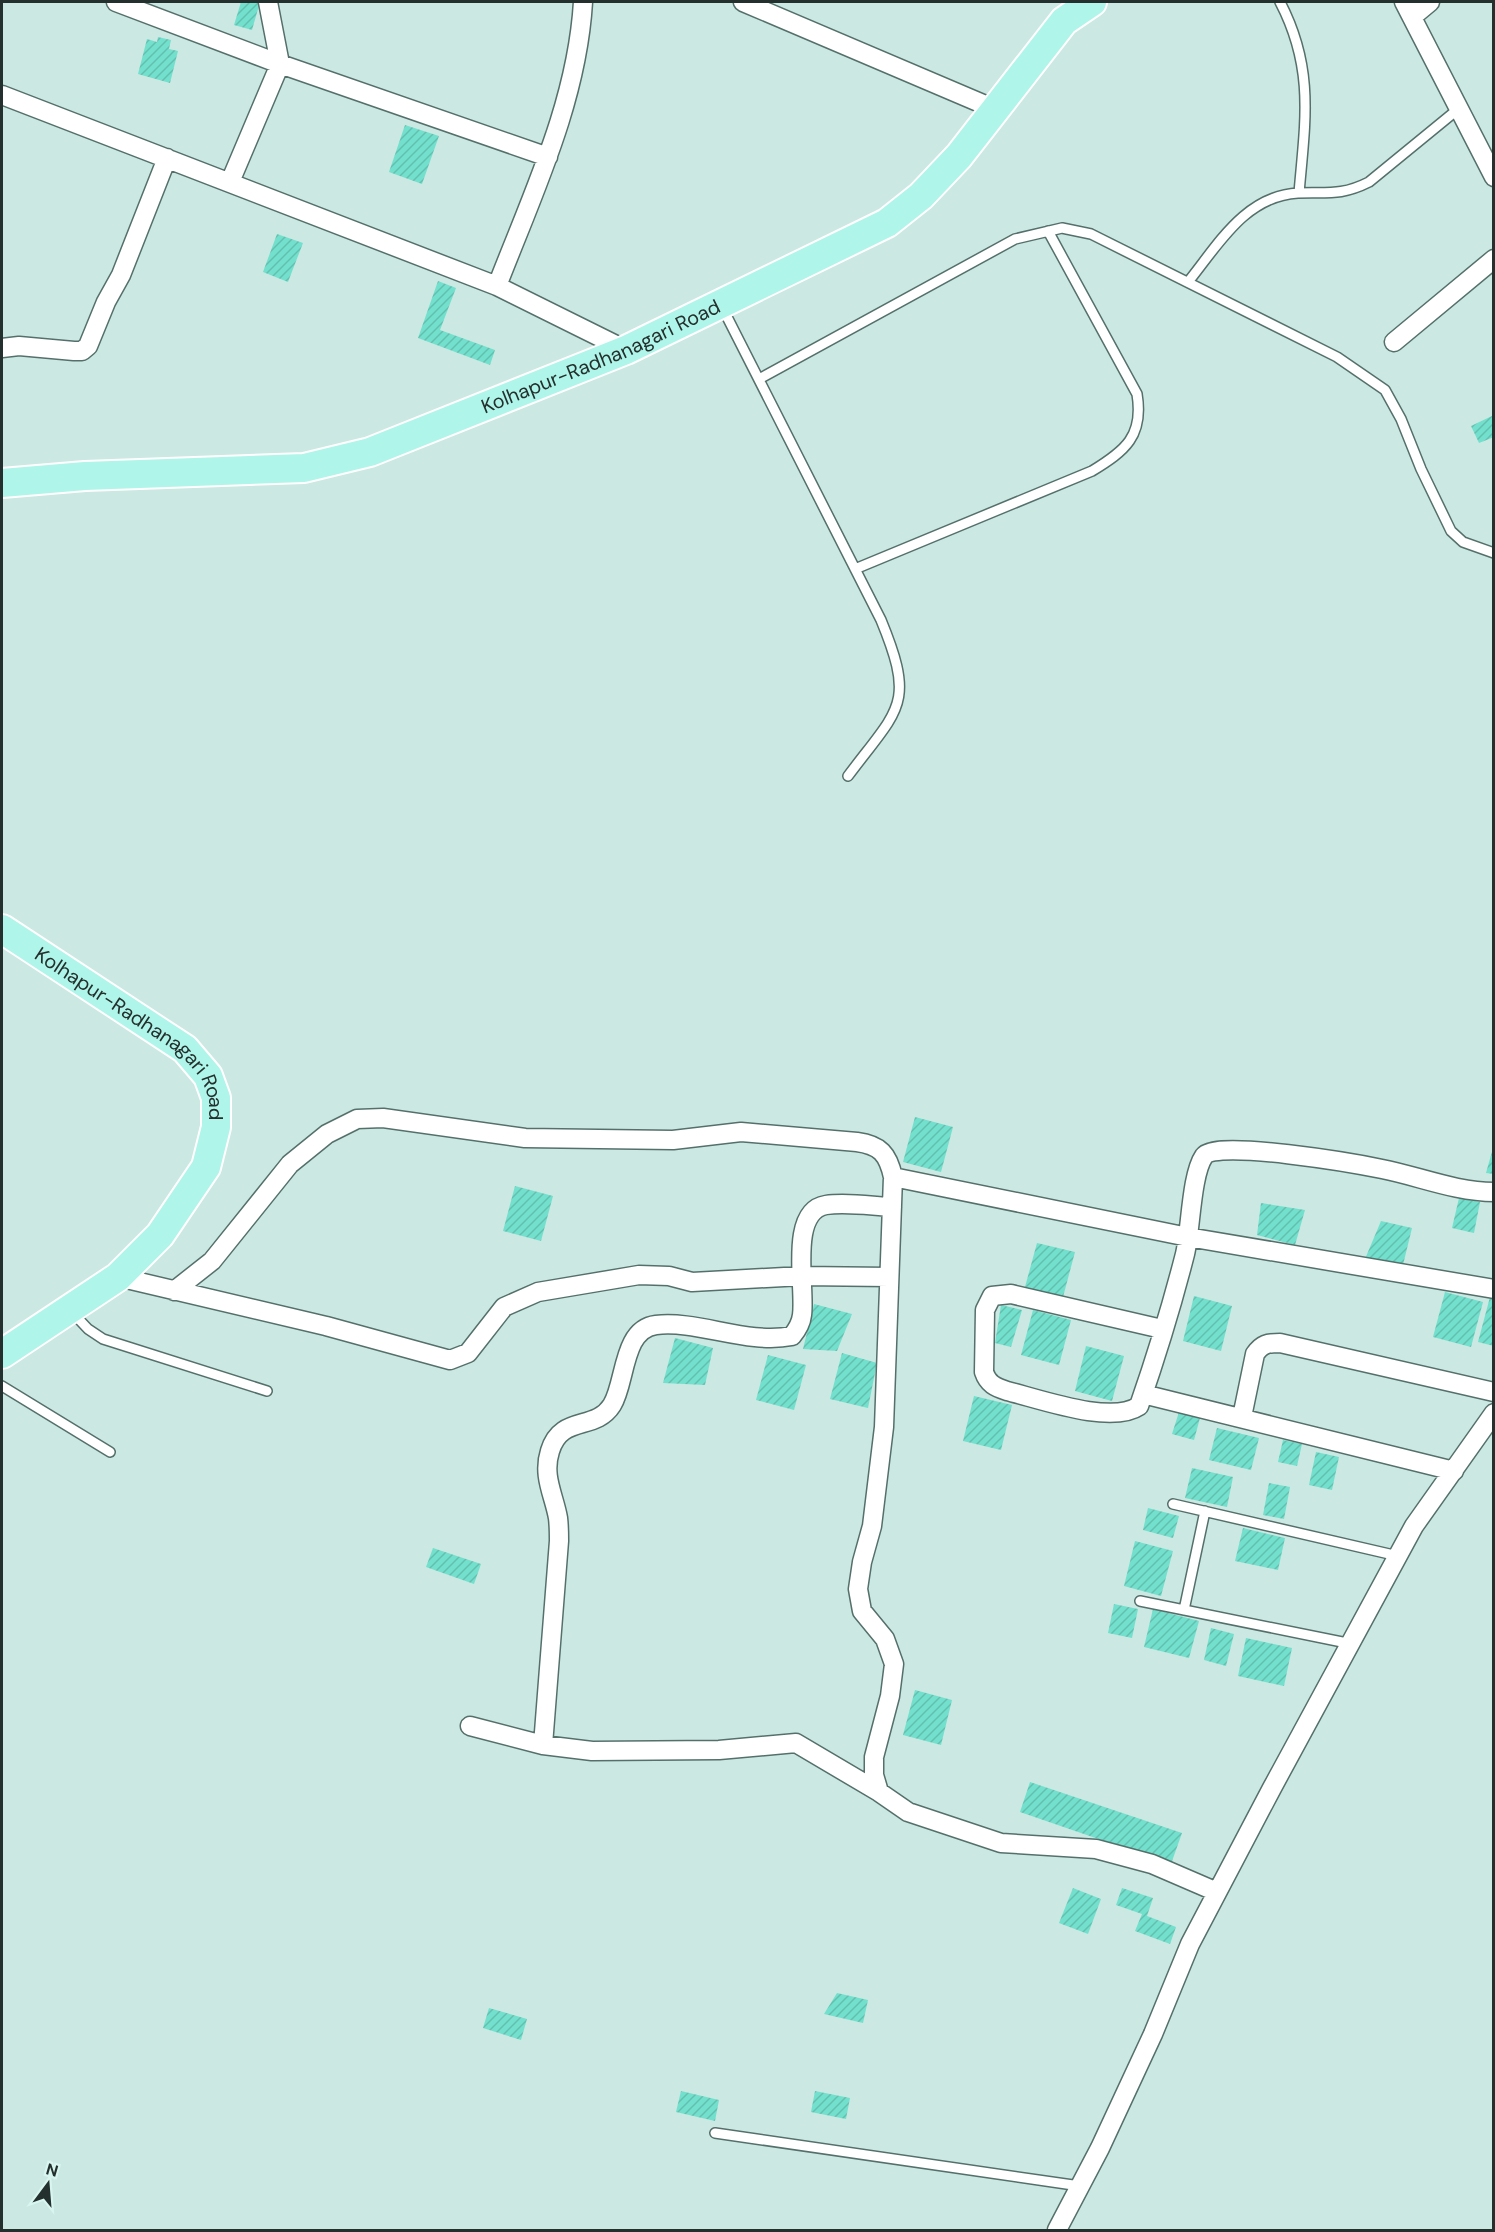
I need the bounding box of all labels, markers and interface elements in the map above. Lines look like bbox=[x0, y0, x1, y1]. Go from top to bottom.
street label: Kolhapur-Radhanagari Road bbox=[477, 293, 724, 419]
street label: Kolhapur-Radhanagari Road bbox=[30, 941, 229, 1120]
north arrow bbox=[18, 2154, 78, 2214]
text: N bbox=[43, 2158, 61, 2182]

